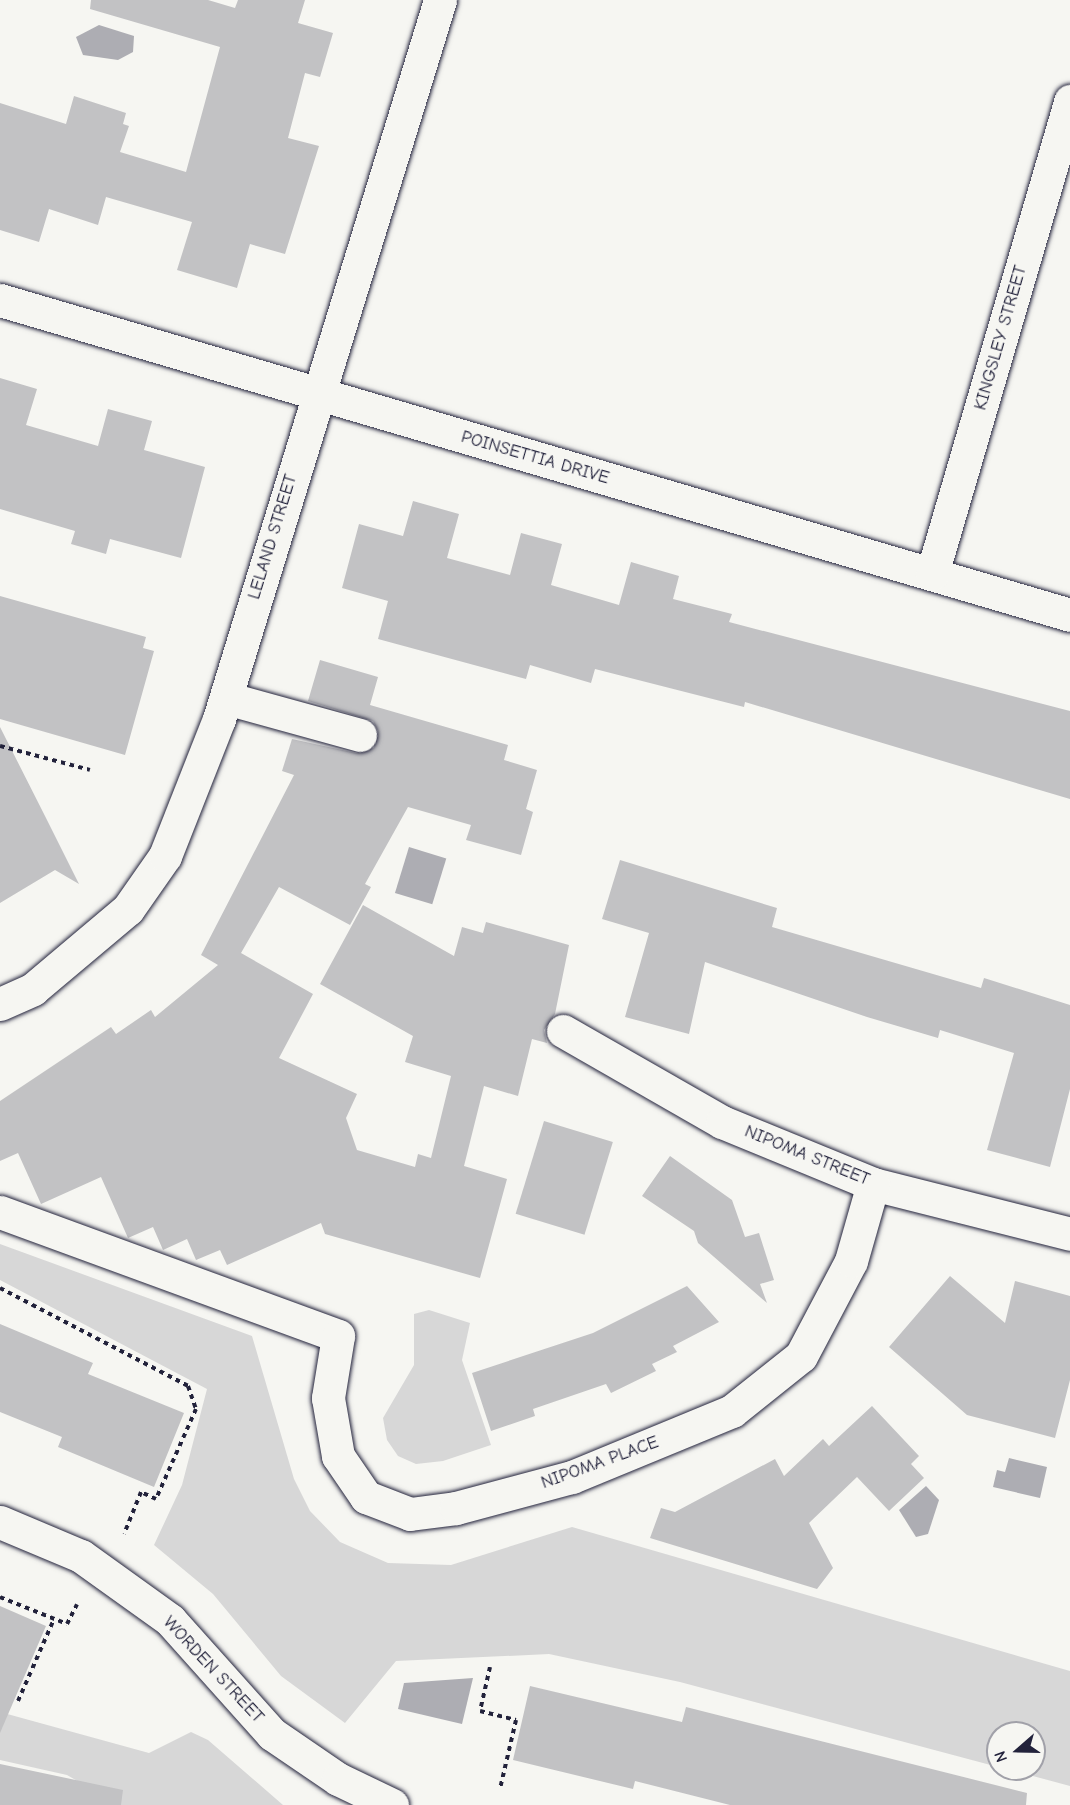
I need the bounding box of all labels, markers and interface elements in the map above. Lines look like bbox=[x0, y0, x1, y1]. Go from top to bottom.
street label: KINGSLEY STREET bbox=[970, 263, 1032, 413]
street label: POINSETTIA DRIVE bbox=[458, 427, 612, 489]
street label: LELAND STREET bbox=[244, 472, 302, 602]
street label: NIPOMA STREET bbox=[741, 1121, 873, 1191]
street label: NIPOMA PLACE bbox=[538, 1432, 662, 1494]
street label: WORDEN STREET bbox=[158, 1612, 268, 1728]
north arrow bbox=[986, 1721, 1046, 1781]
text: N bbox=[991, 1748, 1011, 1764]

